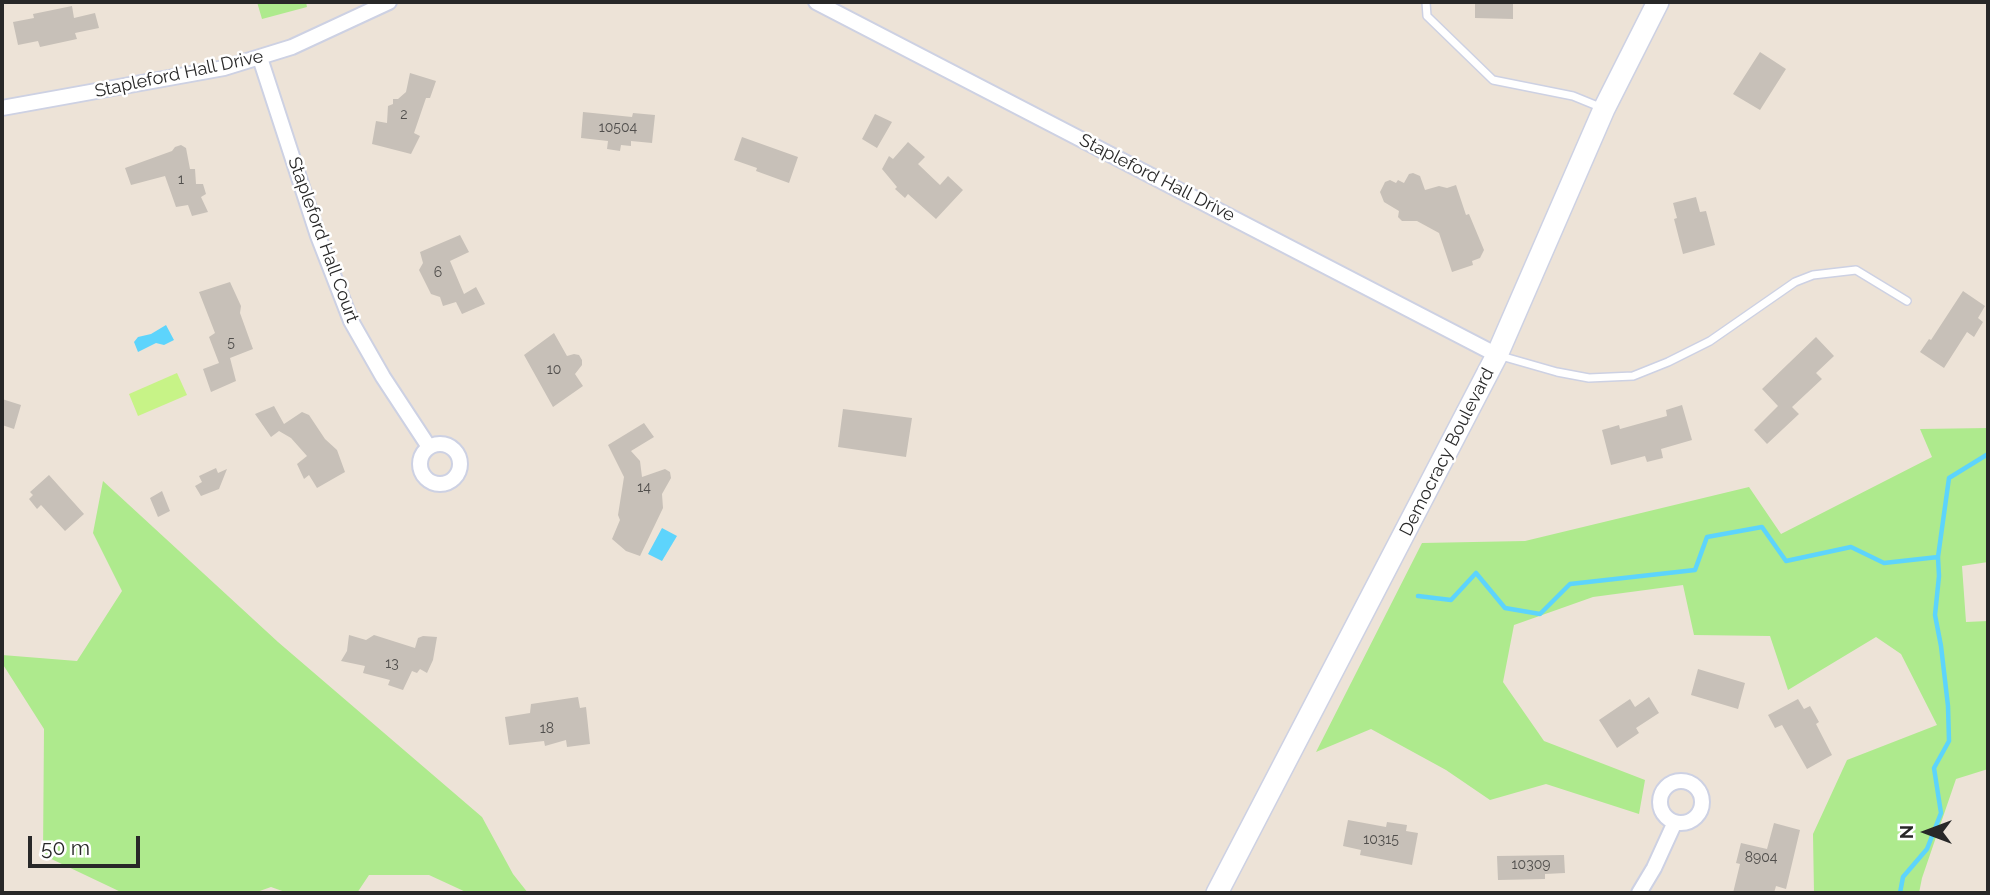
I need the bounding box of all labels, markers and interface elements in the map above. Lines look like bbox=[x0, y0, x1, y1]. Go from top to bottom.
street label: Stapleford Hall Drive bbox=[93, 46, 265, 102]
house number: 2 bbox=[400, 107, 408, 123]
house number: 10504 bbox=[599, 120, 637, 136]
street label: Stapleford Hall Drive bbox=[1076, 129, 1238, 227]
street label: Stapleford Hall Court bbox=[283, 154, 363, 326]
house number: 1 bbox=[178, 172, 184, 188]
house number: 6 bbox=[434, 265, 442, 281]
house number: 5 bbox=[227, 335, 235, 351]
house number: 10 bbox=[547, 362, 561, 378]
street label: Democracy Boulevard bbox=[1395, 364, 1499, 540]
house number: 14 bbox=[637, 480, 651, 496]
house number: 13 bbox=[385, 656, 399, 672]
house number: 18 bbox=[540, 721, 554, 737]
north arrow bbox=[1892, 797, 1962, 867]
scale bar bbox=[32, 822, 144, 866]
text: N bbox=[1895, 825, 1917, 839]
house number: 10315 bbox=[1363, 832, 1399, 848]
text: 50 m bbox=[41, 835, 90, 860]
house number: 8904 bbox=[1745, 850, 1777, 866]
house number: 10309 bbox=[1512, 857, 1550, 873]

